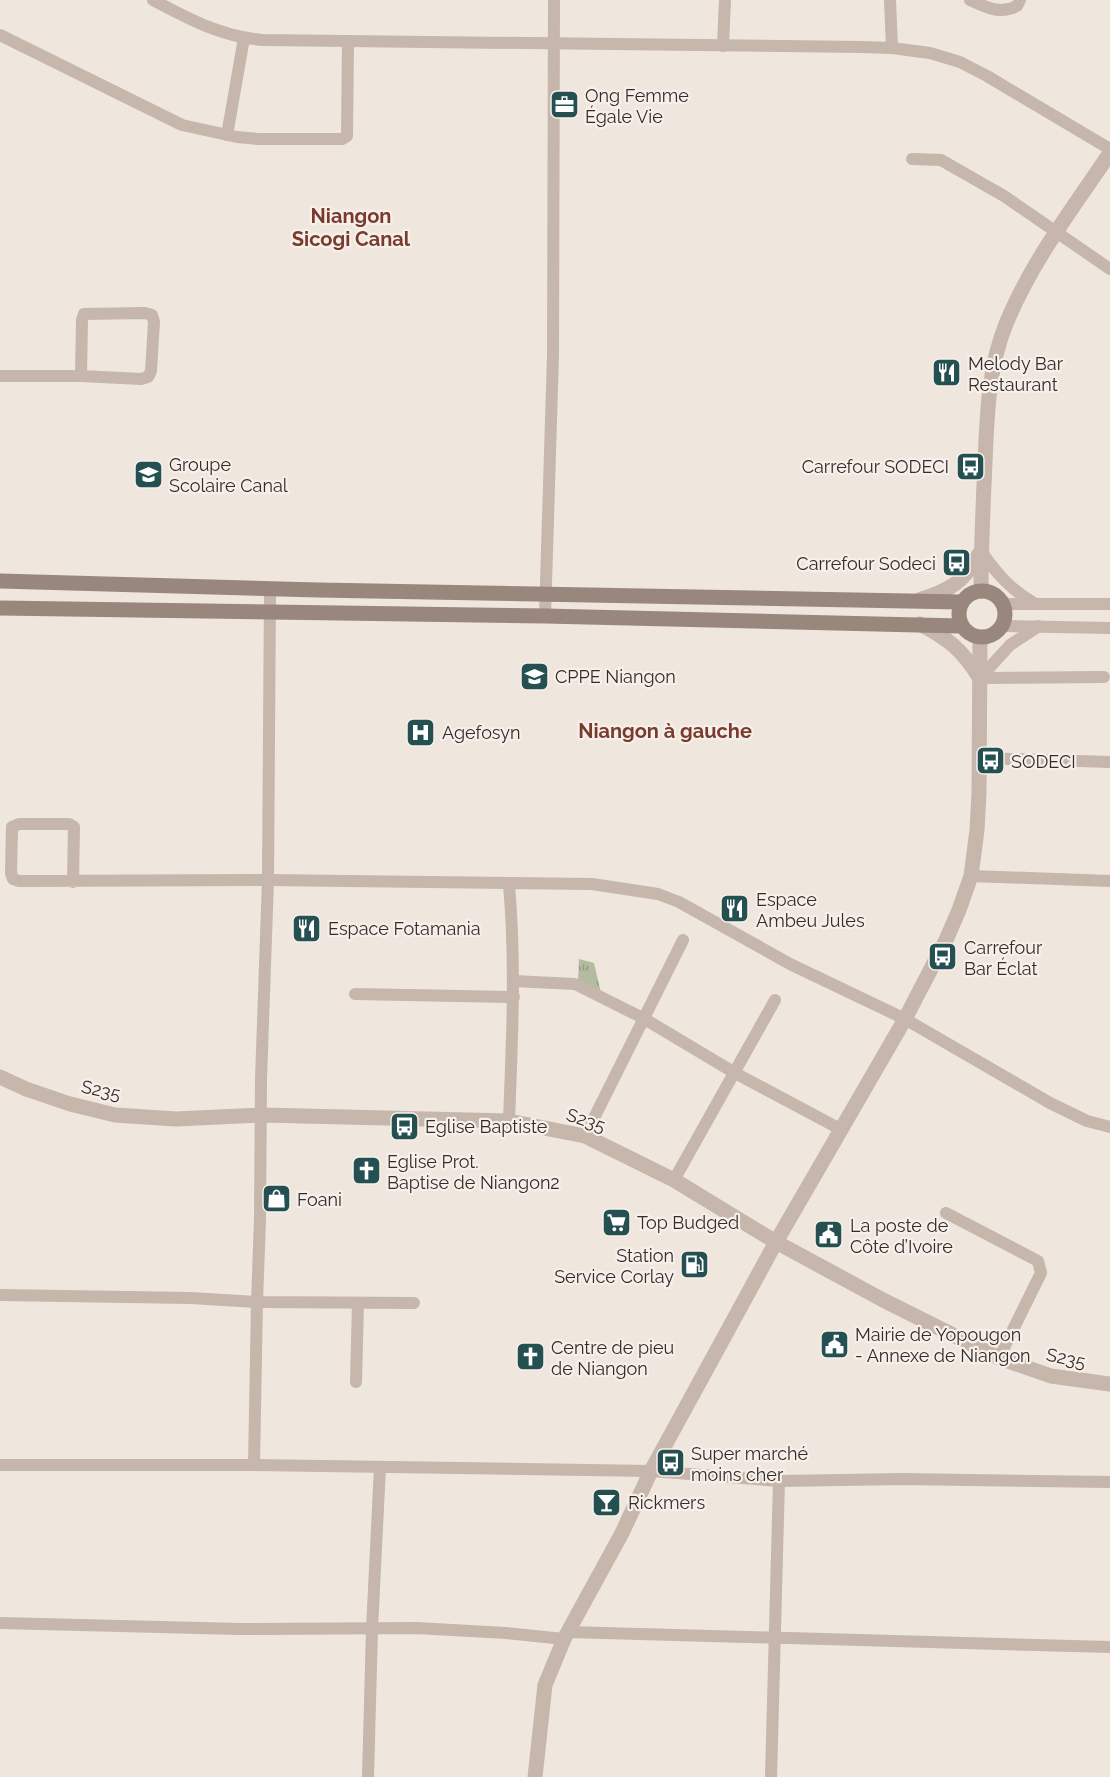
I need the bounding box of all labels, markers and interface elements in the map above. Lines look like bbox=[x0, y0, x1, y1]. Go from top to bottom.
place label: Ong Femme Égale Vie bbox=[585, 85, 689, 127]
office icon: Ong Femme Égale Vie bbox=[548, 89, 580, 121]
district label: Niangon Sicogi Canal bbox=[292, 204, 411, 251]
place label: Melody Bar Restaurant bbox=[968, 353, 1064, 395]
restaurant icon: Melody Bar Restaurant bbox=[931, 357, 963, 389]
bus stop icon: Carrefour SODECI bbox=[954, 450, 986, 482]
place label: Groupe Scolaire Canal bbox=[169, 454, 288, 496]
place label: Carrefour SODECI bbox=[802, 456, 949, 477]
school or university icon: Groupe Scolaire Canal bbox=[132, 458, 164, 490]
bus stop icon: Carrefour Sodeci bbox=[941, 547, 973, 579]
place label: Carrefour Sodeci bbox=[796, 553, 936, 574]
school or university icon: CPPE Niangon bbox=[518, 660, 550, 692]
place label: CPPE Niangon bbox=[555, 666, 676, 687]
hospital icon: Agefosyn bbox=[405, 716, 437, 748]
district label: Niangon à gauche bbox=[578, 719, 752, 743]
place label: Agefosyn bbox=[442, 722, 521, 743]
bus stop icon: SODECI bbox=[974, 745, 1006, 777]
place label: SODECI bbox=[1011, 751, 1076, 772]
place label: Espace Ambeu Jules bbox=[756, 889, 865, 931]
restaurant icon: Espace Ambeu Jules bbox=[719, 893, 751, 925]
restaurant icon: Espace Fotamania bbox=[291, 912, 323, 944]
place label: Espace Fotamania bbox=[328, 918, 481, 939]
place label: Carrefour Bar Éclat bbox=[964, 937, 1043, 979]
bus stop icon: Carrefour Bar Éclat bbox=[927, 941, 959, 973]
street label: S235 bbox=[79, 1076, 123, 1104]
street label: S235 bbox=[564, 1104, 608, 1136]
bus stop icon: Eglise Baptiste bbox=[388, 1110, 420, 1142]
place label: Eglise Baptiste bbox=[425, 1116, 548, 1137]
place label: Eglise Prot. Baptise de Niangon2 bbox=[387, 1151, 560, 1193]
church icon: Eglise Prot. Baptise de Niangon2 bbox=[350, 1155, 382, 1187]
shop icon: Foani bbox=[260, 1183, 292, 1215]
place label: Foani bbox=[297, 1189, 342, 1210]
supermarket icon: Top Budged bbox=[600, 1206, 632, 1238]
place label: Top Budged bbox=[637, 1212, 739, 1233]
place label: La poste de Côte d’Ivoire bbox=[850, 1215, 953, 1257]
public building icon: La poste de Côte d’Ivoire bbox=[813, 1219, 845, 1251]
place label: Station Service Corlay bbox=[554, 1245, 674, 1287]
fuel station icon: Station Service Corlay bbox=[679, 1249, 711, 1281]
place label: Mairie de Yopougon - Annexe de Niangon bbox=[855, 1324, 1031, 1366]
public building icon: Mairie de Yopougon - Annexe de Niangon bbox=[818, 1328, 850, 1360]
place label: Centre de pieu de Niangon bbox=[551, 1337, 674, 1379]
church icon: Centre de pieu de Niangon bbox=[514, 1341, 546, 1373]
street label: S235 bbox=[1044, 1344, 1088, 1372]
place label: Super marché moins cher bbox=[691, 1443, 809, 1485]
bus stop icon: Super marché moins cher bbox=[654, 1447, 686, 1479]
bar icon: Rickmers bbox=[591, 1486, 623, 1518]
place label: Rickmers bbox=[628, 1492, 705, 1513]

